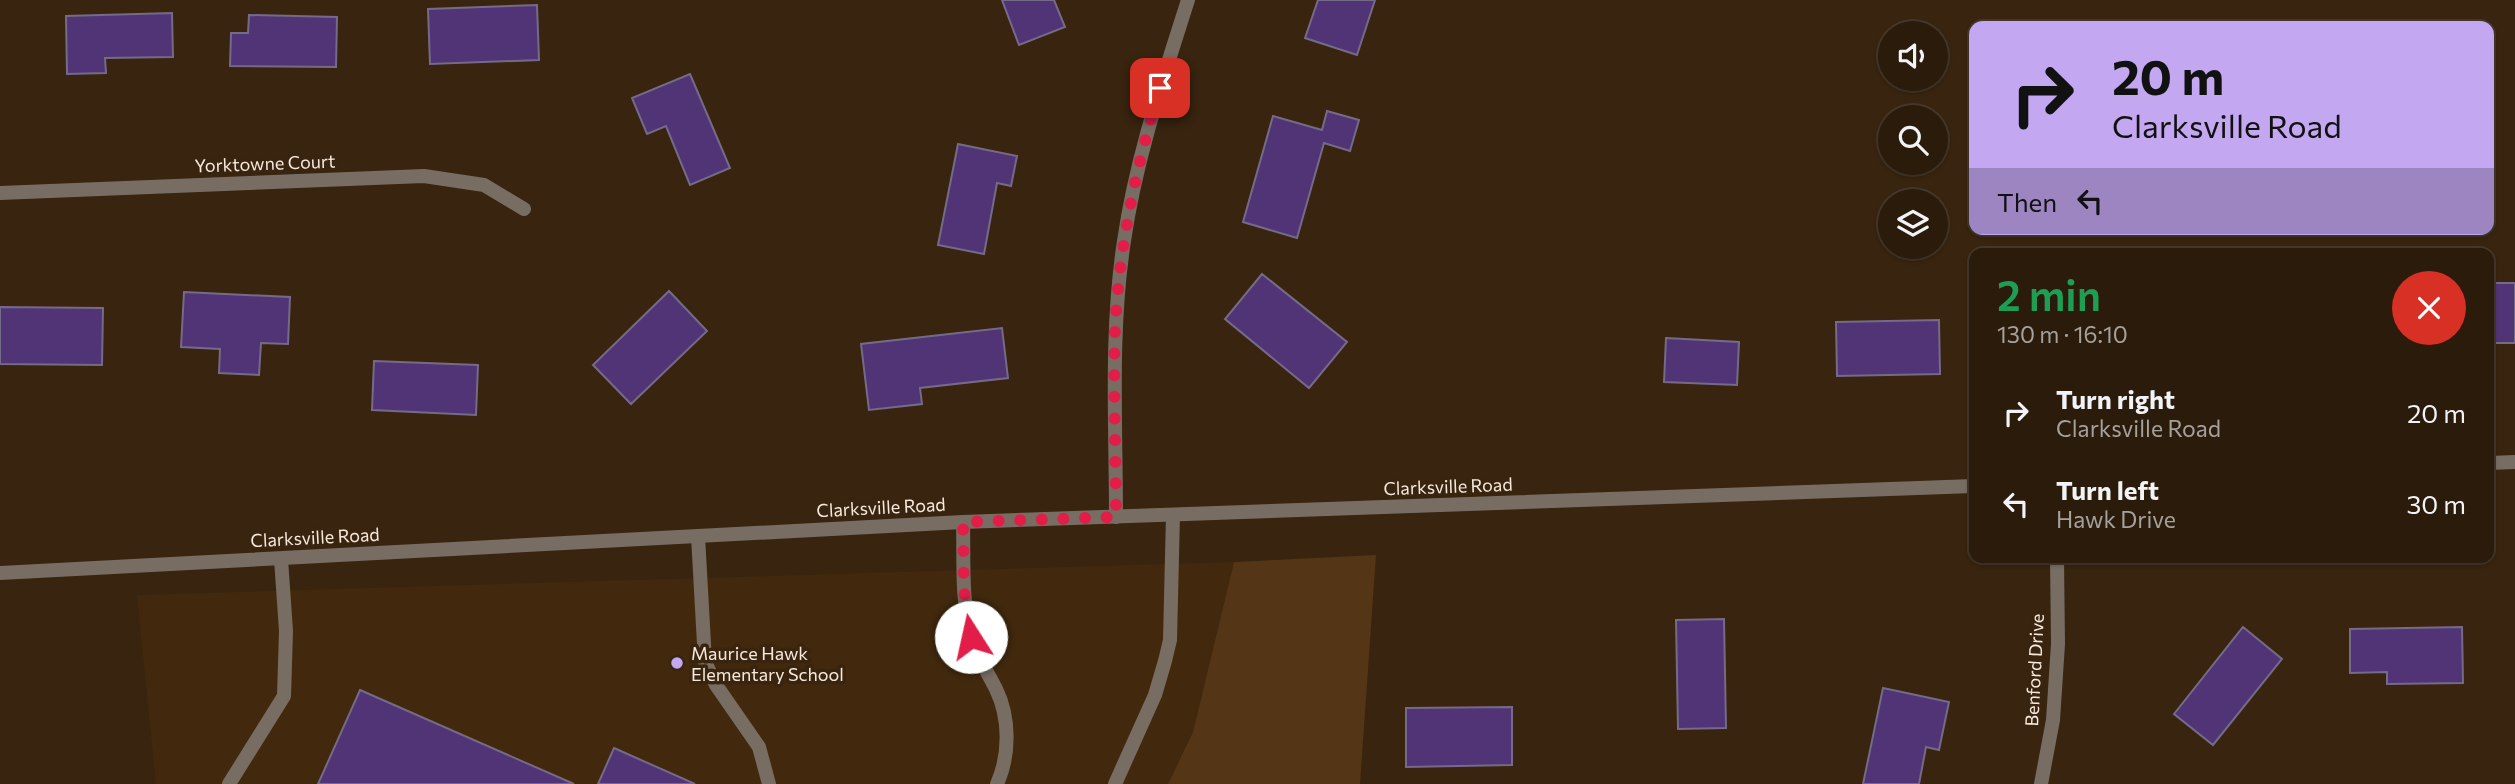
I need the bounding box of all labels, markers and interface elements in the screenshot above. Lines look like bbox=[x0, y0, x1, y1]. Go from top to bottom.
map controls bbox=[1878, 21, 1948, 259]
button: sound bbox=[1878, 21, 1948, 91]
text: 20 m bbox=[2112, 45, 2224, 105]
icon: right bbox=[1997, 49, 2088, 140]
pin bbox=[1130, 58, 1190, 118]
icon: arrive bbox=[1141, 69, 1179, 107]
button: search bbox=[1878, 105, 1948, 175]
text: Clarksville Road bbox=[2112, 105, 2342, 145]
street label: Yorktowne Court bbox=[194, 150, 336, 176]
icon: left bbox=[2071, 182, 2109, 220]
text: Then bbox=[1997, 186, 2057, 217]
button: layers bbox=[1878, 189, 1948, 259]
text: 2 min bbox=[1997, 268, 2101, 320]
button: close bbox=[2392, 271, 2466, 345]
text: 130 m · 16:10 bbox=[1997, 320, 2128, 348]
text: Turn right bbox=[2056, 383, 2175, 414]
icon: right bbox=[1997, 394, 2035, 432]
text: 20 m bbox=[2407, 397, 2466, 428]
text: Clarksville Road bbox=[2056, 414, 2221, 442]
street label: Clarksville Road bbox=[1383, 473, 1513, 499]
text: Turn left bbox=[2056, 474, 2159, 505]
icon: left bbox=[1997, 485, 2035, 523]
text: 30 m bbox=[2407, 488, 2466, 519]
street label: Clarksville Road bbox=[816, 493, 946, 521]
text: Hawk Drive bbox=[2056, 505, 2176, 533]
street label: Clarksville Road bbox=[250, 523, 380, 551]
position arrow bbox=[934, 600, 1008, 674]
street label: Benford Drive bbox=[2020, 613, 2048, 727]
place label: Maurice Hawk Elementary School bbox=[691, 642, 844, 685]
marker: Maurice Hawk Elementary School bbox=[669, 655, 685, 671]

